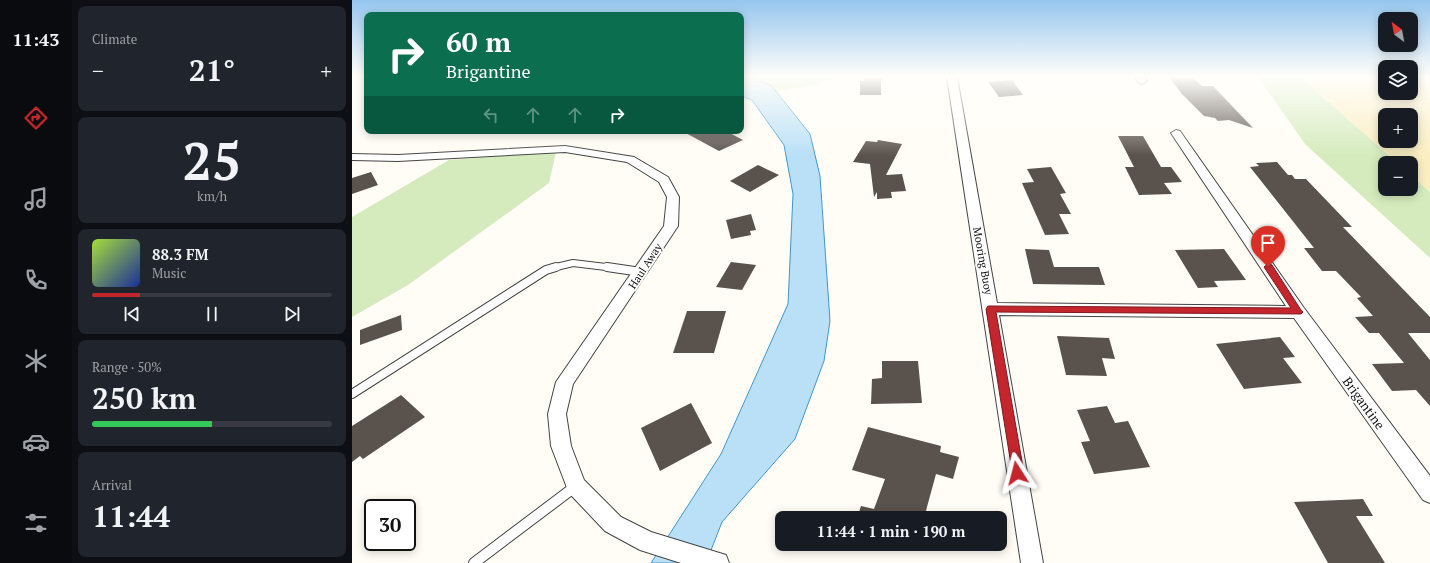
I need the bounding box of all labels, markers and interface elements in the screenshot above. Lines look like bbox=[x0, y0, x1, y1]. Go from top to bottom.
north arrow bbox=[1378, 12, 1418, 52]
map controls bbox=[1378, 12, 1418, 196]
text: 60 m bbox=[446, 23, 511, 60]
text: 11:43 bbox=[13, 27, 59, 51]
icon: right bbox=[380, 28, 432, 80]
text: Climate bbox=[92, 30, 137, 48]
text: 21° bbox=[189, 50, 235, 90]
text: − bbox=[92, 56, 104, 85]
text: + bbox=[320, 56, 332, 85]
text: Brigantine bbox=[446, 59, 531, 83]
button: layers bbox=[1378, 60, 1418, 100]
icon: directions bbox=[22, 104, 50, 132]
icon: left bbox=[480, 104, 502, 126]
icon: ahead bbox=[522, 104, 544, 126]
icon: ahead bbox=[564, 104, 586, 126]
icon: right bbox=[606, 104, 628, 126]
button: + bbox=[1378, 108, 1418, 148]
text: 25 bbox=[183, 126, 241, 195]
button: − bbox=[1378, 156, 1418, 196]
icon: music bbox=[22, 185, 50, 213]
text: km/h bbox=[197, 187, 227, 205]
street label: Mooring Buoy bbox=[970, 226, 996, 297]
pin bbox=[1251, 226, 1285, 267]
icon: arrive bbox=[1257, 232, 1279, 254]
street label: Haul Away bbox=[625, 240, 665, 291]
text: 88.3 FM bbox=[152, 244, 209, 264]
text: Music bbox=[152, 264, 186, 282]
icon: phone bbox=[22, 266, 50, 294]
icon: previous bbox=[121, 303, 143, 325]
icon: pause bbox=[201, 303, 223, 325]
icon: next bbox=[281, 303, 303, 325]
icon: climate bbox=[22, 347, 50, 375]
text: Range · 50% bbox=[92, 358, 162, 376]
street label: Brigantine bbox=[1339, 373, 1389, 433]
text: 250 km bbox=[92, 378, 196, 418]
icon: car bbox=[22, 428, 50, 456]
position arrow bbox=[996, 452, 1038, 494]
text: Arrival bbox=[92, 476, 132, 494]
text: 11:44 bbox=[92, 496, 170, 536]
speed limit sign: 30 bbox=[364, 499, 416, 551]
icon: filters bbox=[22, 509, 50, 537]
text: 11:44 · 1 min · 190 m bbox=[817, 521, 965, 541]

